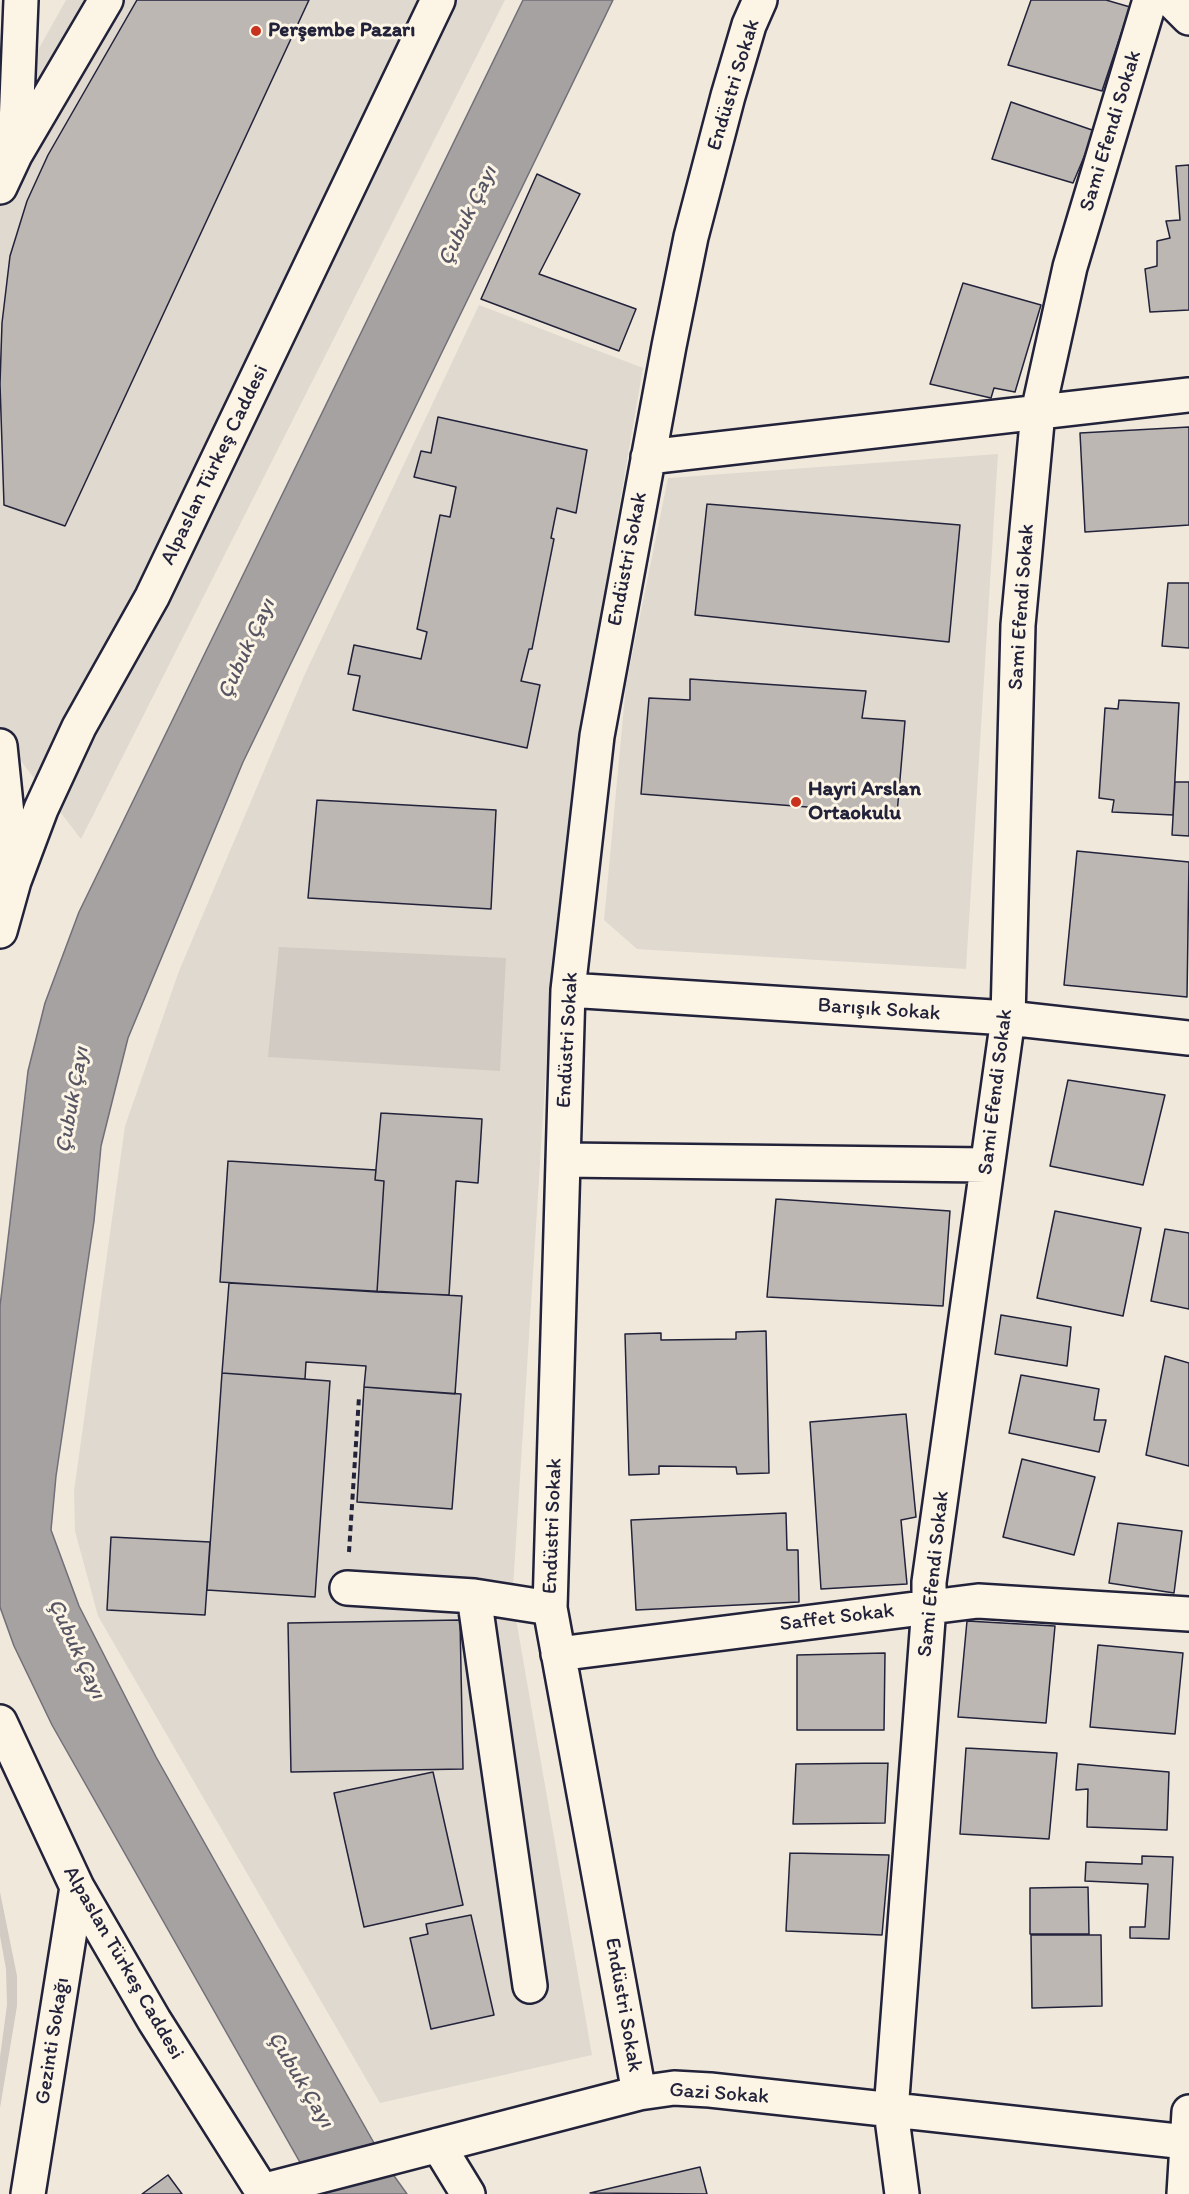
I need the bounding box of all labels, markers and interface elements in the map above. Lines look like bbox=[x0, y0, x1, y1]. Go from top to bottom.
street label: Endüstri Sokak bbox=[702, 16, 766, 154]
place label: Perşembe Pazarı bbox=[268, 18, 415, 44]
marker: Perşembe Pazarı bbox=[249, 24, 263, 38]
street label: Sami Efendi Sokak bbox=[1075, 48, 1147, 214]
water label: Çubuk Çayı bbox=[433, 162, 503, 270]
street label: Alpaslan Türkeş Caddesi bbox=[156, 361, 274, 569]
street label: Endüstri Sokak bbox=[603, 490, 653, 628]
street label: Sami Efendi Sokak bbox=[1004, 523, 1040, 691]
water label: Çubuk Çayı bbox=[212, 595, 282, 703]
place label: Hayri Arslan Ortaokulu bbox=[808, 777, 921, 827]
marker: Hayri Arslan Ortaokulu bbox=[789, 795, 803, 809]
street label: Endüstri Sokak bbox=[552, 971, 584, 1109]
street label: Barışık Sokak bbox=[817, 993, 941, 1027]
street label: Sami Efendi Sokak bbox=[973, 1008, 1019, 1176]
water label: Çubuk Çayı bbox=[51, 1045, 95, 1155]
street label: Endüstri Sokak bbox=[538, 1458, 568, 1594]
street label: Sami Efendi Sokak bbox=[913, 1490, 955, 1658]
water label: Çubuk Çayı bbox=[41, 1595, 111, 1703]
street label: Saffet Sokak bbox=[778, 1598, 896, 1638]
street label: Alpaslan Türkeş Caddesi bbox=[57, 1862, 189, 2064]
street label: Endüstri Sokak bbox=[599, 1936, 647, 2074]
street label: Gezinti Sokağı bbox=[30, 1976, 76, 2106]
water label: Çubuk Çayı bbox=[261, 2027, 339, 2133]
street label: Gazi Sokak bbox=[668, 2078, 770, 2110]

